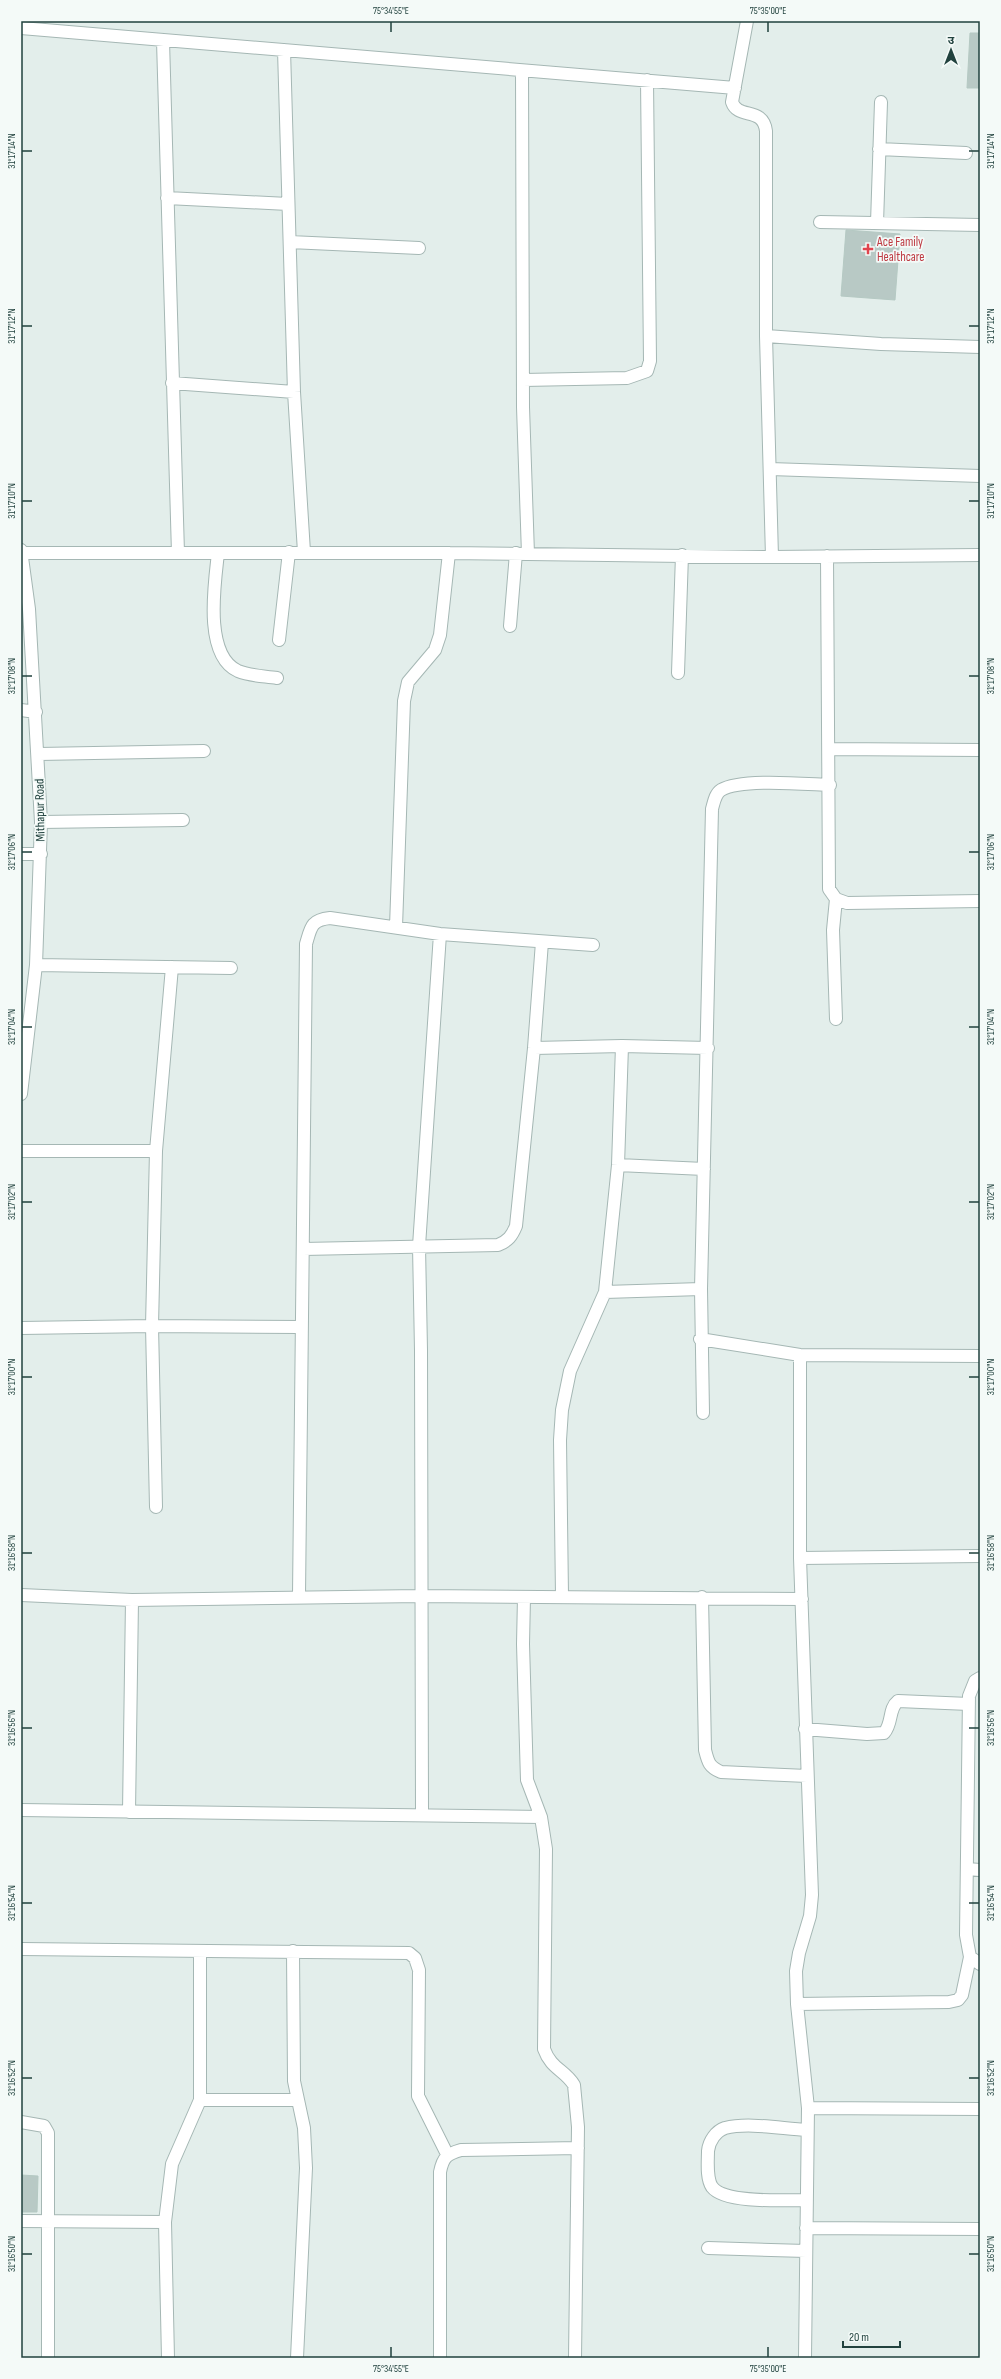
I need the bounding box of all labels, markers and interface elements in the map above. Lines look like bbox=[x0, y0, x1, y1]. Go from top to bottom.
text: 75°34'55"E bbox=[373, 5, 409, 17]
text: 75°35'00"E bbox=[750, 5, 786, 17]
north arrow bbox=[931, 30, 971, 70]
text: उ bbox=[948, 34, 955, 47]
text: 31°17'14"N bbox=[6, 133, 18, 169]
text: 31°17'14"N bbox=[985, 133, 997, 169]
place label: Ace Family Healthcare bbox=[876, 234, 925, 265]
marker: Ace Family Healthcare bbox=[862, 243, 874, 255]
text: 31°17'12"N bbox=[6, 308, 18, 344]
text: 31°17'12"N bbox=[985, 308, 997, 344]
text: 31°17'10"N bbox=[6, 483, 18, 519]
text: 31°17'10"N bbox=[985, 483, 997, 519]
text: 31°17'08"N bbox=[6, 658, 18, 694]
text: 31°17'08"N bbox=[985, 658, 997, 694]
street label: Mithapur Road bbox=[31, 778, 49, 842]
text: 31°17'06"N bbox=[6, 834, 18, 870]
text: 31°17'06"N bbox=[985, 834, 997, 870]
text: 31°17'04"N bbox=[6, 1009, 18, 1045]
text: 31°17'04"N bbox=[985, 1009, 997, 1045]
text: 31°17'02"N bbox=[6, 1184, 18, 1220]
text: 31°17'02"N bbox=[985, 1184, 997, 1220]
text: 31°17'00"N bbox=[6, 1359, 18, 1395]
text: 31°17'00"N bbox=[985, 1359, 997, 1395]
text: 31°16'58"N bbox=[6, 1535, 18, 1571]
text: 31°16'58"N bbox=[985, 1535, 997, 1571]
text: 31°16'56"N bbox=[6, 1710, 18, 1746]
text: 31°16'56"N bbox=[985, 1710, 997, 1746]
text: 31°16'54"N bbox=[6, 1885, 18, 1921]
text: 31°16'54"N bbox=[985, 1885, 997, 1921]
text: 31°16'52"N bbox=[6, 2060, 18, 2096]
text: 31°16'52"N bbox=[985, 2060, 997, 2096]
text: 31°16'50"N bbox=[6, 2236, 18, 2272]
text: 31°16'50"N bbox=[985, 2236, 997, 2272]
scale bar bbox=[843, 2323, 900, 2349]
text: 20 m bbox=[849, 2330, 869, 2345]
text: 75°34'55"E bbox=[373, 2363, 409, 2375]
text: 75°35'00"E bbox=[750, 2363, 786, 2375]

